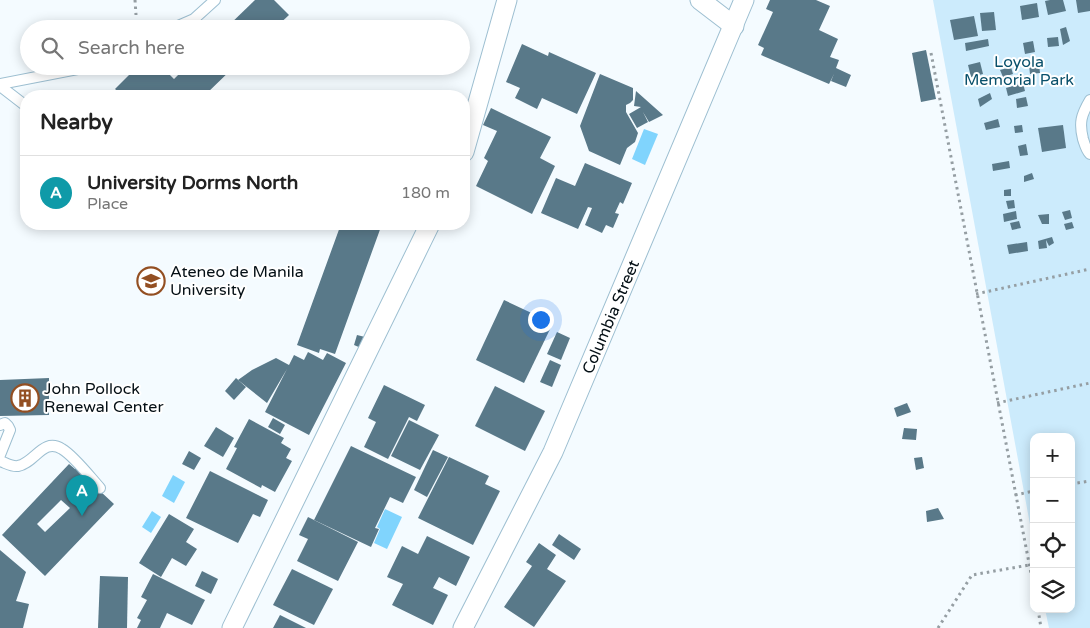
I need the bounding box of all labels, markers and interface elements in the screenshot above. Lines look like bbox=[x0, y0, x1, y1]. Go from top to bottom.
search box bbox=[20, 20, 470, 75]
icon: search bbox=[38, 34, 66, 62]
text: Search here bbox=[78, 37, 185, 59]
park label: Loyola Memorial Park bbox=[964, 52, 1074, 90]
text: Nearby bbox=[40, 110, 113, 135]
text: University Dorms North bbox=[87, 172, 298, 194]
text: A bbox=[50, 183, 62, 203]
text: 180 m bbox=[401, 183, 450, 203]
text: Place bbox=[87, 194, 128, 214]
street label: Columbia Street bbox=[578, 257, 644, 377]
place label: Ateneo de Manila University bbox=[170, 262, 304, 300]
school or university icon: Ateneo de Manila University bbox=[136, 266, 166, 296]
your location bbox=[528, 307, 554, 333]
place label: John Pollock Renewal Center bbox=[44, 379, 164, 417]
building icon: John Pollock Renewal Center bbox=[10, 383, 40, 413]
map controls bbox=[1030, 433, 1075, 613]
button: + bbox=[1030, 433, 1075, 478]
pin: A bbox=[66, 475, 98, 516]
button: − bbox=[1030, 478, 1075, 523]
button: locate bbox=[1030, 523, 1075, 568]
button: layers bbox=[1030, 568, 1075, 613]

